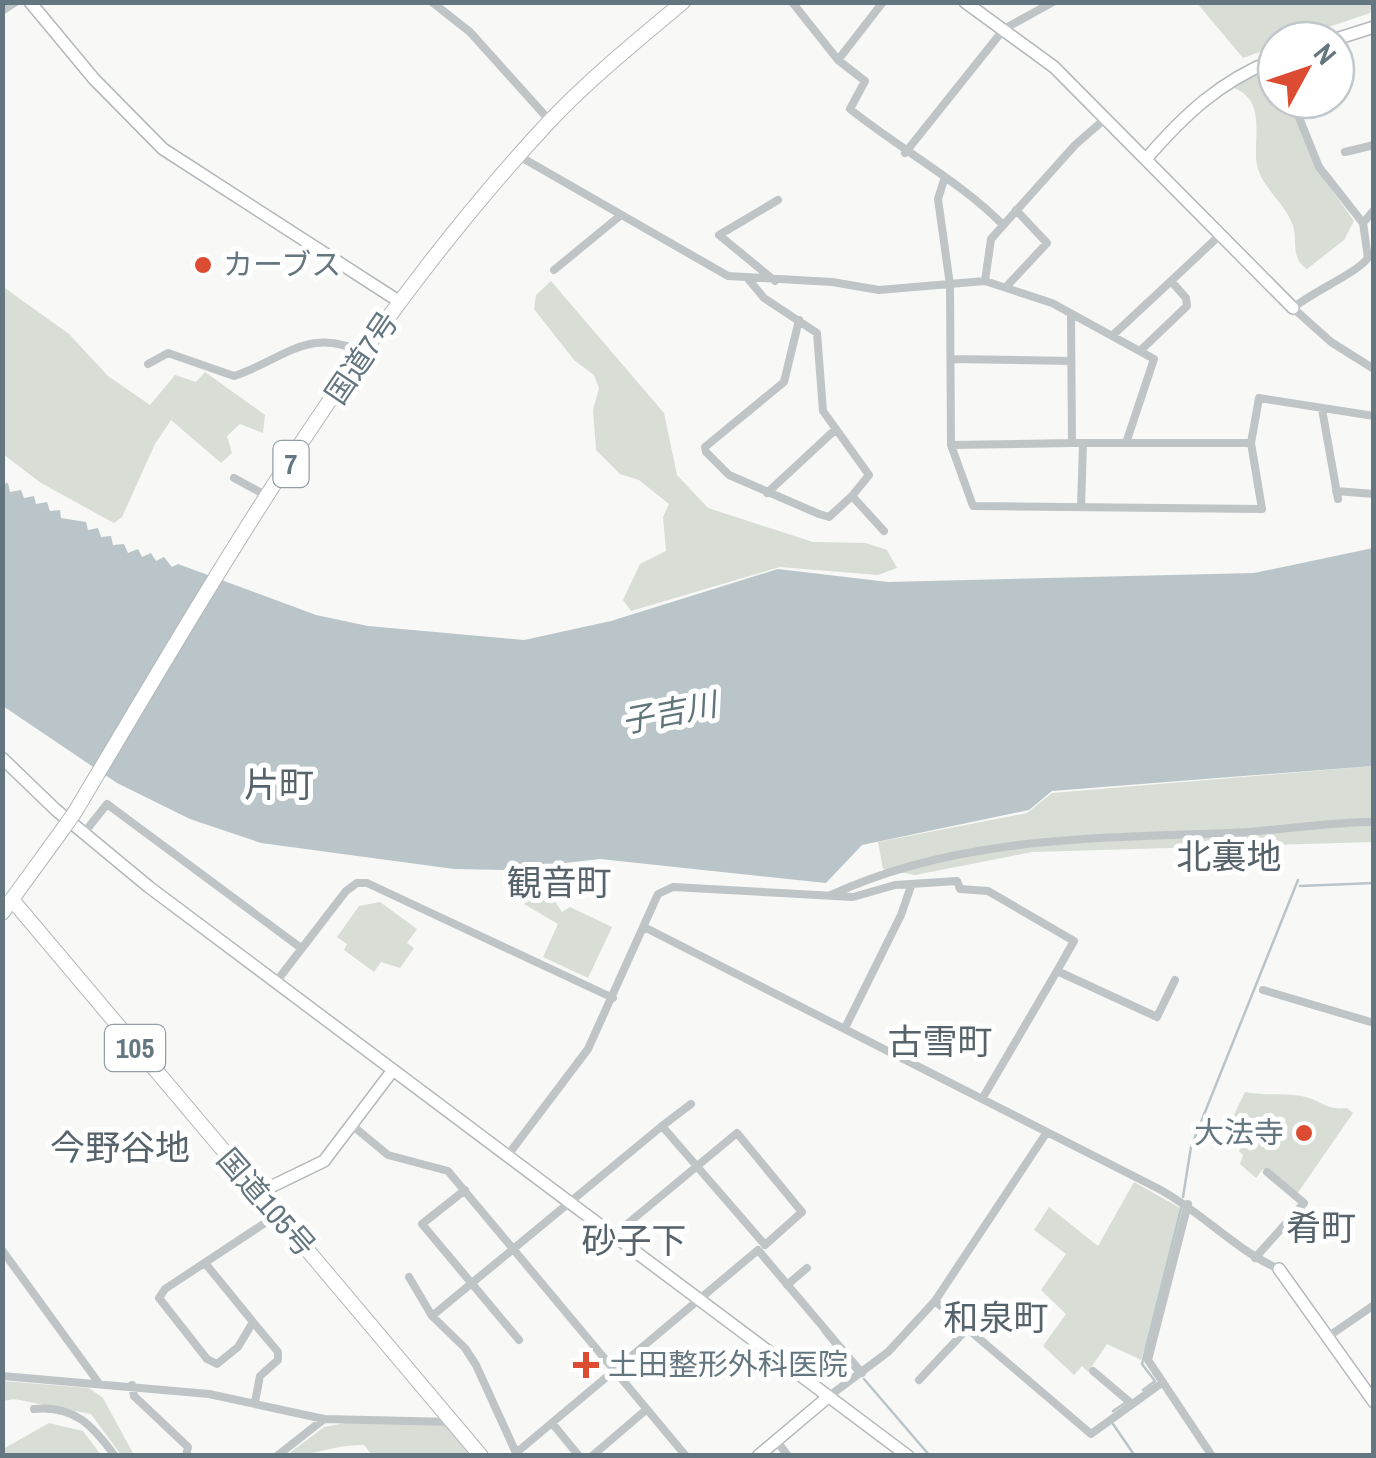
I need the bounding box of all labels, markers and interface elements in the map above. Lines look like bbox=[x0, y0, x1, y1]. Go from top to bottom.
north arrow bbox=[1256, 20, 1356, 120]
text: N bbox=[1305, 35, 1345, 72]
place label: カーブス bbox=[223, 244, 341, 284]
marker: カーブス bbox=[192, 254, 214, 276]
street label: 国道7号 bbox=[316, 303, 407, 412]
road number: 7 bbox=[274, 441, 308, 487]
water label: 子吉川 bbox=[618, 682, 723, 743]
district label: 片町 bbox=[244, 761, 314, 808]
district label: 北裏地 bbox=[1176, 833, 1282, 880]
district label: 観音町 bbox=[506, 859, 612, 906]
district label: 古雪町 bbox=[887, 1018, 993, 1065]
road number: 105 bbox=[105, 1025, 165, 1071]
place label: 大法寺 bbox=[1194, 1112, 1284, 1152]
marker: 大法寺 bbox=[1293, 1122, 1315, 1144]
district label: 今野谷地 bbox=[50, 1124, 190, 1171]
street label: 国道105号 bbox=[209, 1140, 325, 1265]
district label: 肴町 bbox=[1286, 1204, 1356, 1251]
district label: 砂子下 bbox=[581, 1217, 687, 1264]
district label: 和泉町 bbox=[943, 1294, 1049, 1341]
place label: 土田整形外科医院 bbox=[608, 1344, 848, 1384]
marker: 土田整形外科医院 bbox=[573, 1352, 599, 1378]

